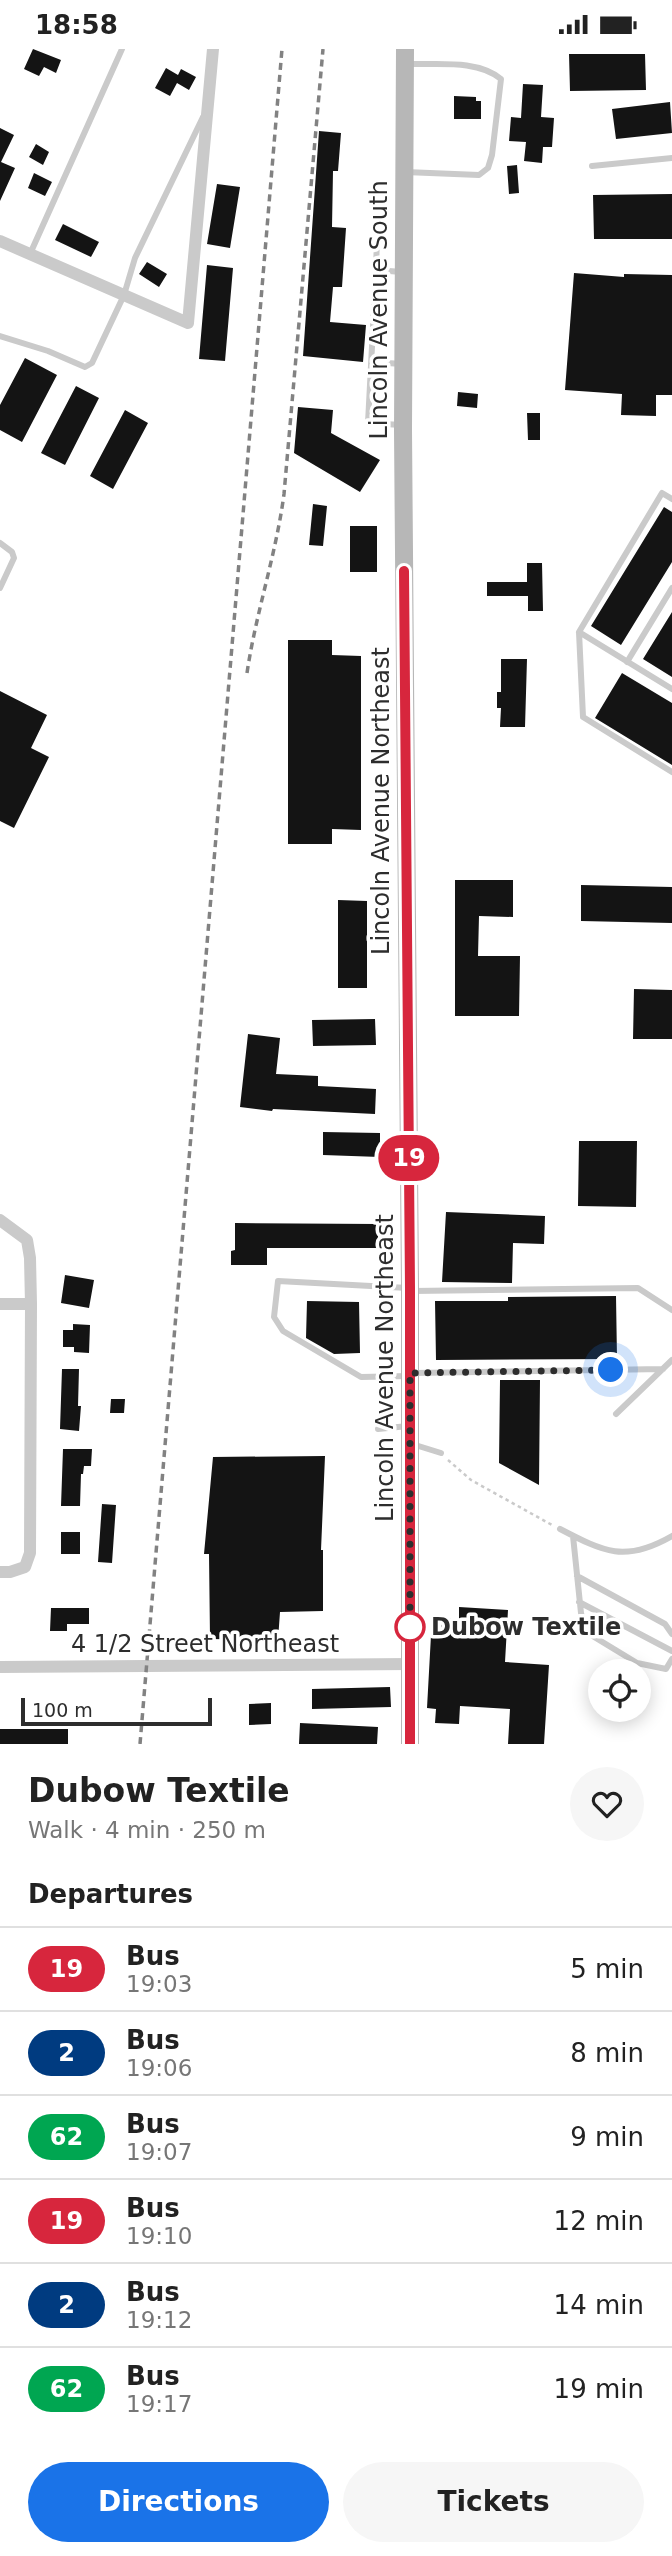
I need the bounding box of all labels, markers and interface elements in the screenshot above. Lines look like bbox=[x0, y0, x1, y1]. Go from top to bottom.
text: 18:58 bbox=[35, 10, 118, 40]
street label: Lincoln Avenue South bbox=[365, 180, 393, 440]
street label: Lincoln Avenue Northeast bbox=[367, 647, 395, 955]
line badge: 19 bbox=[378, 1135, 440, 1181]
text: 19 bbox=[392, 1144, 426, 1172]
street label: Lincoln Avenue Northeast bbox=[371, 1214, 399, 1522]
your location bbox=[593, 1352, 628, 1387]
marker: Dubow Textile bbox=[395, 1612, 425, 1642]
place label: Dubow Textile bbox=[431, 1613, 621, 1641]
street label: 4 1/2 Street Northeast bbox=[71, 1630, 339, 1658]
map controls bbox=[588, 1659, 651, 1722]
button: locate bbox=[588, 1659, 651, 1722]
scale bar bbox=[21, 1695, 212, 1727]
text: 100 m bbox=[32, 1699, 93, 1721]
button: heart bbox=[570, 1767, 644, 1841]
text: Dubow Textile bbox=[28, 1771, 290, 1810]
text: Walk · 4 min · 250 m bbox=[28, 1817, 266, 1843]
text: Departures bbox=[28, 1879, 193, 1909]
text: Bus bbox=[126, 1941, 180, 1971]
text: 5 min bbox=[570, 1954, 644, 1984]
text: 19 bbox=[50, 1955, 83, 1983]
text: 19:03 bbox=[126, 1971, 192, 1997]
text: Bus bbox=[126, 2025, 180, 2055]
text: 8 min bbox=[570, 2038, 644, 2068]
text: 2 bbox=[58, 2039, 75, 2067]
text: 19:06 bbox=[126, 2055, 192, 2081]
text: Bus bbox=[126, 2109, 180, 2139]
text: 9 min bbox=[570, 2122, 644, 2152]
text: 62 bbox=[50, 2123, 83, 2151]
text: 19:07 bbox=[126, 2139, 192, 2165]
text: Bus bbox=[126, 2193, 180, 2223]
text: 12 min bbox=[554, 2206, 644, 2236]
text: 19 bbox=[50, 2207, 83, 2235]
text: 19:10 bbox=[126, 2223, 192, 2249]
text: Bus bbox=[126, 2277, 180, 2307]
text: 14 min bbox=[554, 2290, 644, 2320]
text: 2 bbox=[58, 2291, 75, 2319]
text: 19:12 bbox=[126, 2307, 192, 2333]
text: Bus bbox=[126, 2361, 180, 2391]
text: 19 min bbox=[554, 2374, 644, 2404]
text: 62 bbox=[50, 2375, 83, 2403]
text: 19:17 bbox=[126, 2391, 192, 2417]
button: Directions bbox=[28, 2462, 329, 2542]
button: Tickets bbox=[343, 2462, 644, 2542]

